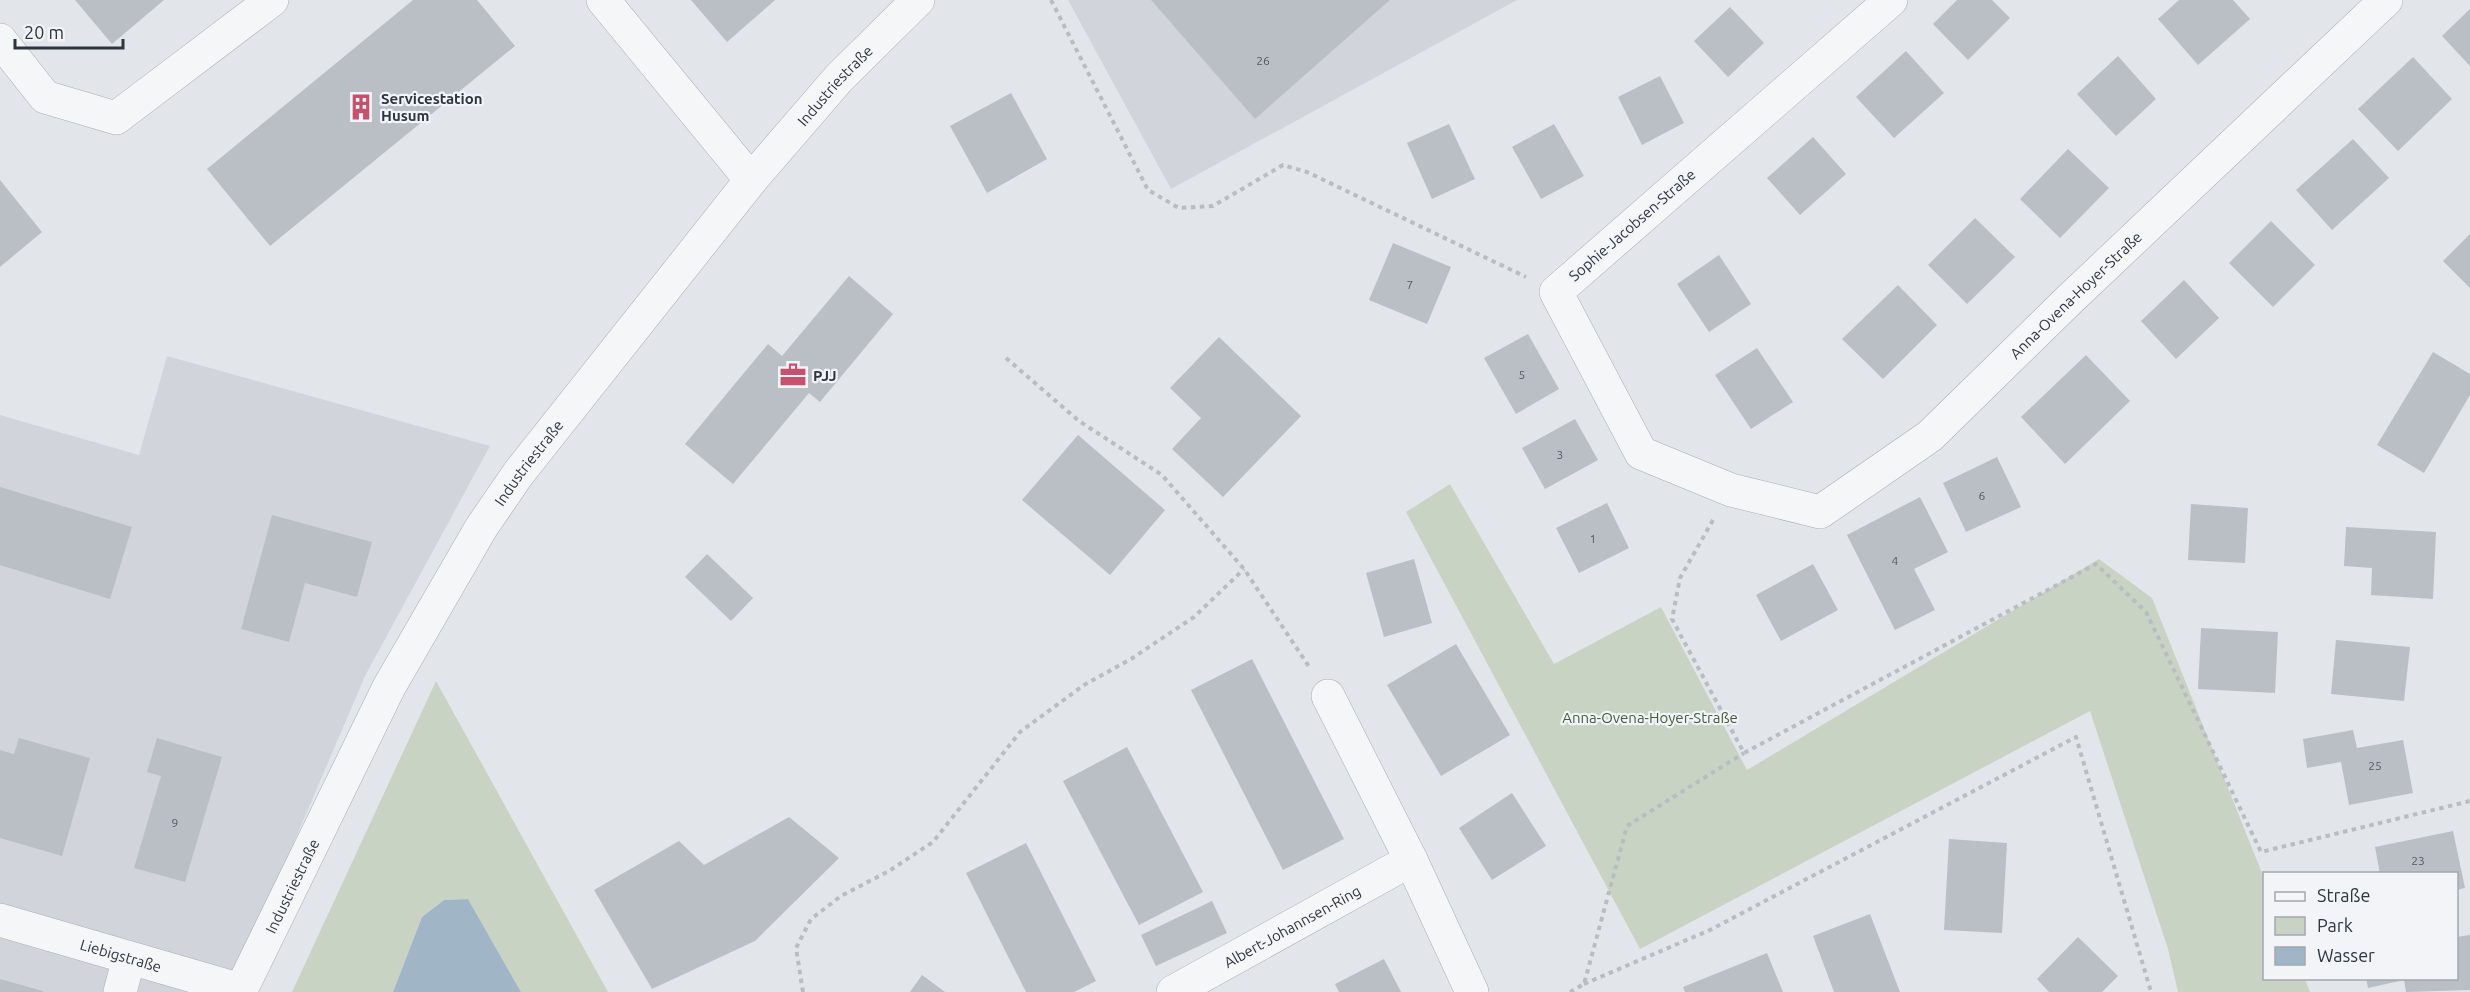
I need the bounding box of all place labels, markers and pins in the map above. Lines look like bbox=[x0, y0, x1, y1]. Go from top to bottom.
place label: Servicestation Husum bbox=[381, 90, 483, 124]
building icon: Servicestation Husum bbox=[346, 92, 376, 122]
office icon: PJJ bbox=[778, 360, 808, 390]
place label: PJJ bbox=[813, 367, 837, 384]

